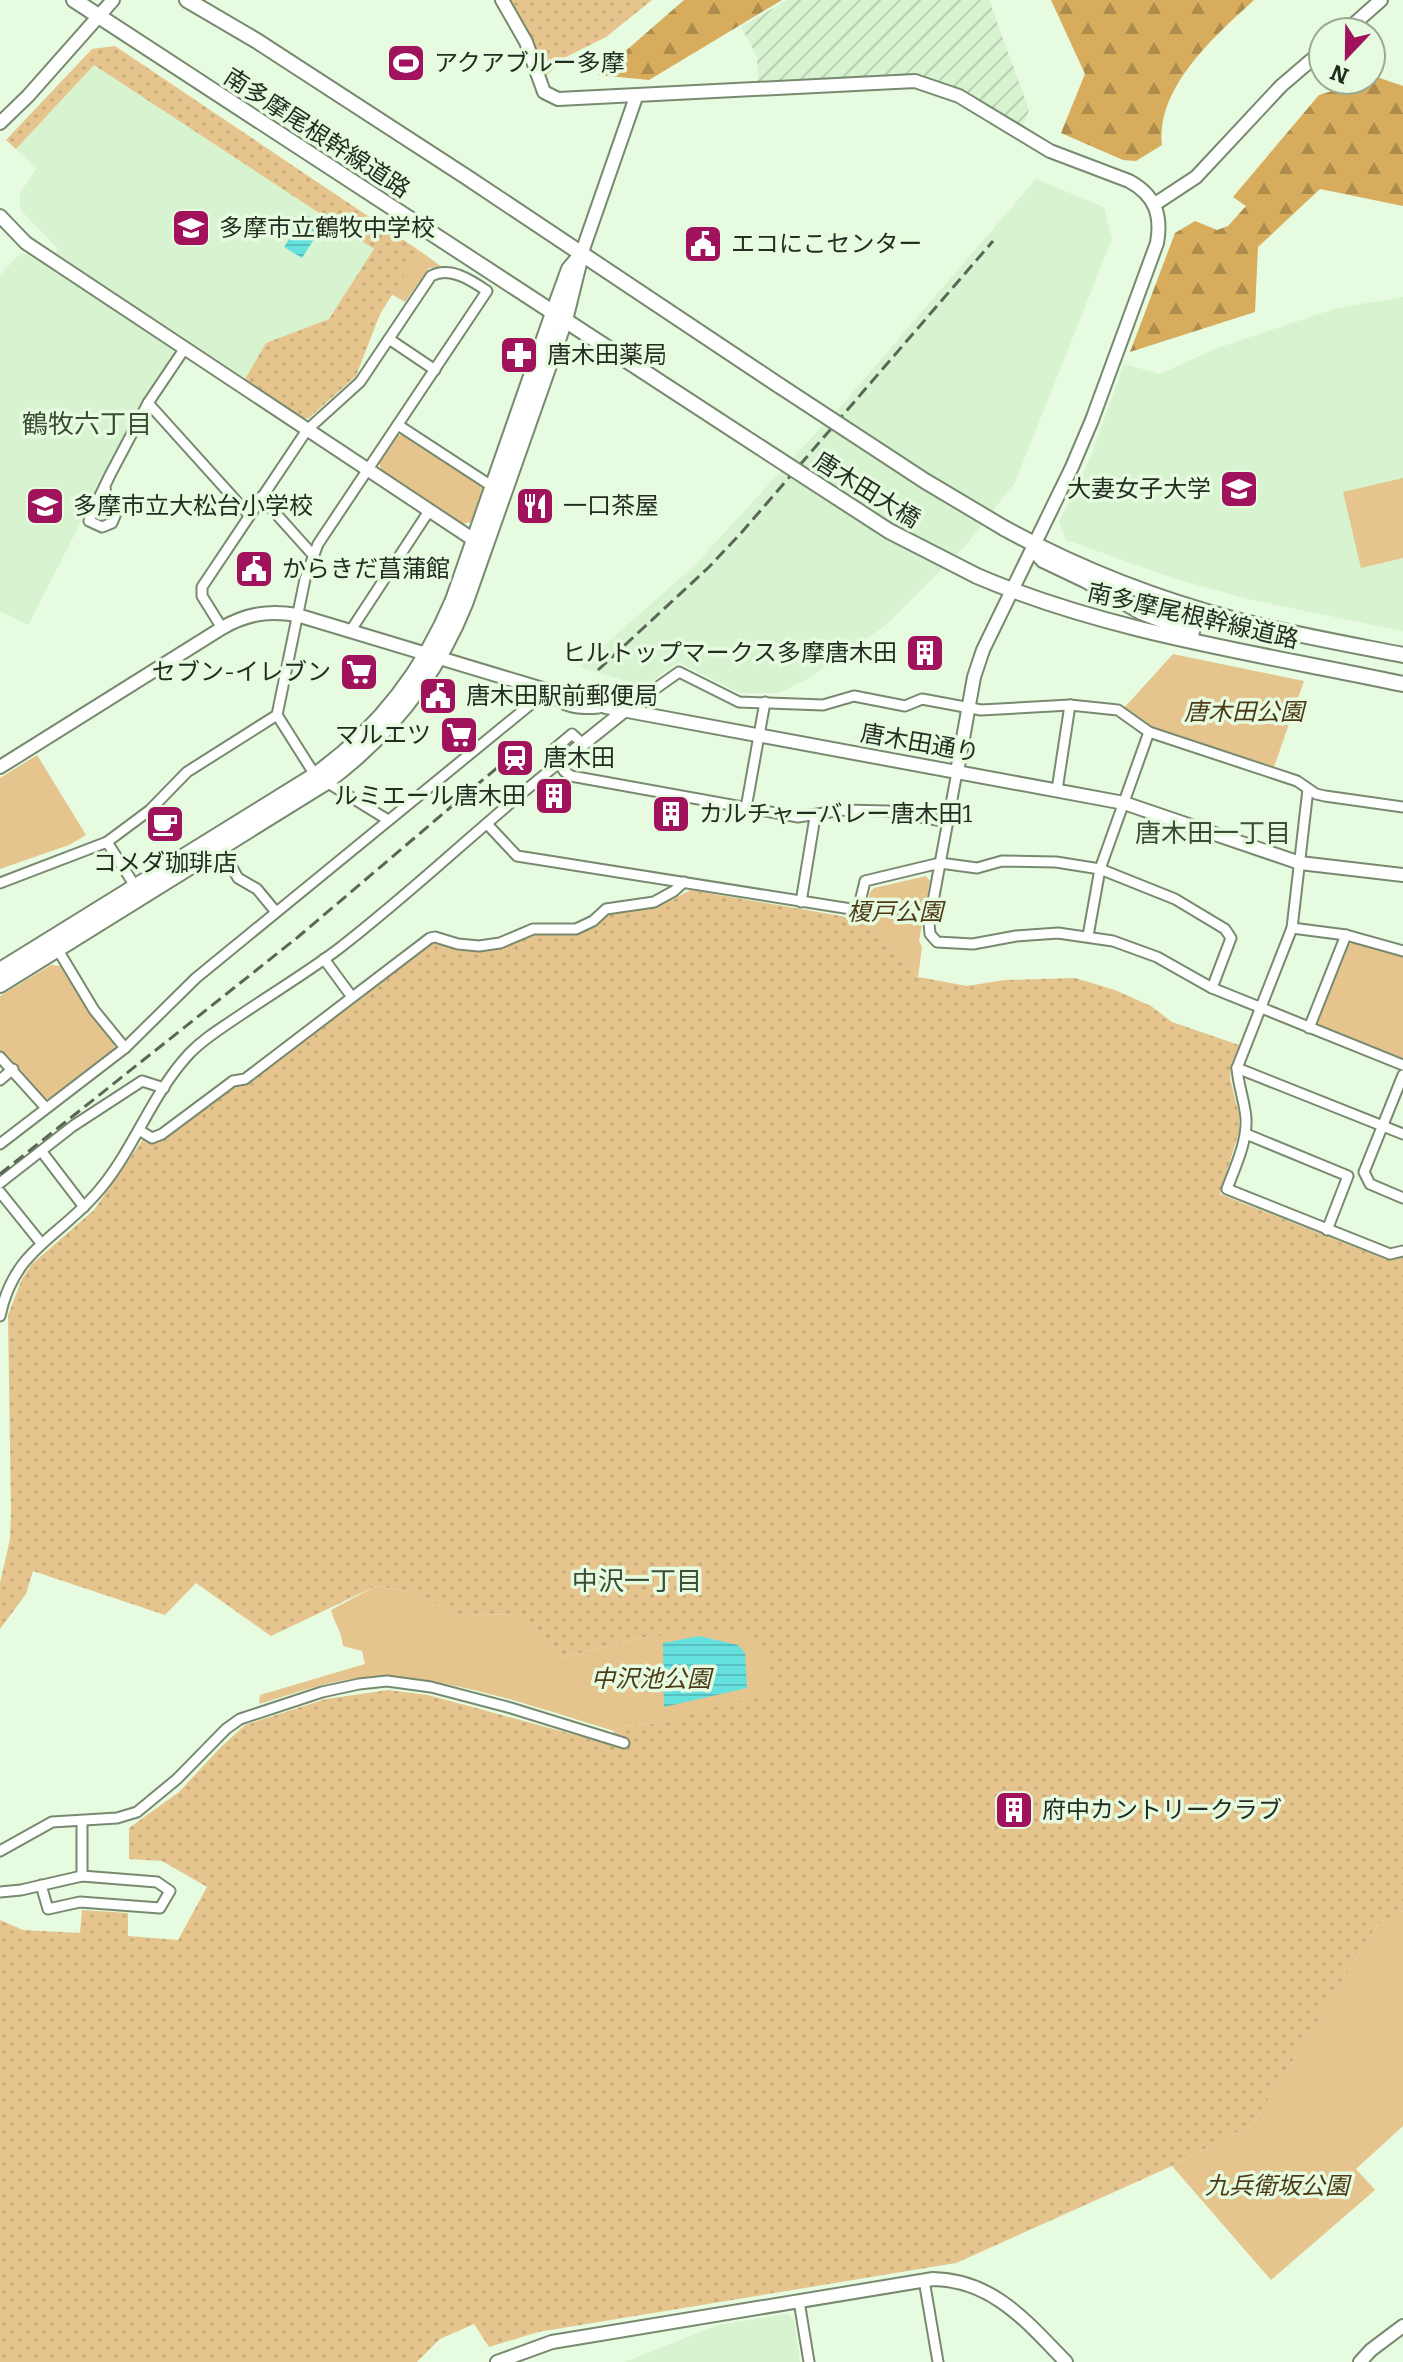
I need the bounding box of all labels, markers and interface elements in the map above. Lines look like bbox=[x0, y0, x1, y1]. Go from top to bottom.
north arrow bbox=[1307, 16, 1387, 96]
sports icon: アクアブルー多摩 bbox=[385, 42, 427, 84]
place label: アクアブルー多摩 bbox=[434, 49, 625, 77]
text: N bbox=[1327, 58, 1353, 90]
street label: 南多摩尾根幹線道路 bbox=[219, 62, 415, 204]
school or university icon: 多摩市立鶴牧中学校 bbox=[170, 207, 212, 249]
place label: 多摩市立鶴牧中学校 bbox=[219, 214, 435, 242]
public building icon: エコにこセンター bbox=[682, 223, 724, 265]
place label: エコにこセンター bbox=[731, 230, 923, 258]
pharmacy icon: 唐木田薬局 bbox=[498, 334, 540, 376]
place label: 唐木田薬局 bbox=[547, 341, 667, 369]
district label: 鶴牧六丁目 bbox=[22, 409, 152, 440]
street label: 唐木田大橋 bbox=[809, 446, 925, 534]
school or university icon: 大妻女子大学 bbox=[1218, 468, 1260, 510]
place label: 大妻女子大学 bbox=[1067, 475, 1211, 503]
school or university icon: 多摩市立大松台小学校 bbox=[24, 485, 66, 527]
restaurant icon: 一口茶屋 bbox=[514, 485, 556, 527]
place label: 多摩市立大松台小学校 bbox=[73, 492, 313, 520]
place label: 一口茶屋 bbox=[563, 492, 659, 520]
public building icon: からきだ菖蒲館 bbox=[233, 548, 275, 590]
place label: からきだ菖蒲館 bbox=[282, 555, 450, 583]
street label: 南多摩尾根幹線道路 bbox=[1085, 578, 1301, 654]
building icon: ヒルトップマークス多摩唐木田 bbox=[904, 632, 946, 674]
place label: ヒルトップマークス多摩唐木田 bbox=[562, 639, 897, 667]
supermarket icon: セブン-イレブン bbox=[338, 651, 380, 693]
place label: セブン-イレブン bbox=[152, 658, 331, 686]
public building icon: 唐木田駅前郵便局 bbox=[417, 675, 459, 717]
place label: 唐木田駅前郵便局 bbox=[466, 682, 658, 710]
park label: 唐木田公園 bbox=[1184, 698, 1307, 726]
supermarket icon: マルエツ bbox=[438, 714, 480, 756]
street label: 唐木田通り bbox=[858, 719, 982, 767]
place label: マルエツ bbox=[335, 721, 431, 749]
station icon: 唐木田 bbox=[494, 737, 536, 779]
place label: 唐木田 bbox=[543, 744, 615, 772]
building icon: ルミエール唐木田 bbox=[533, 775, 575, 817]
place label: ルミエール唐木田 bbox=[334, 782, 526, 810]
building icon: カルチャーバレー唐木田1 bbox=[650, 793, 692, 835]
place label: カルチャーバレー唐木田1 bbox=[699, 800, 973, 828]
cafe icon: コメダ珈琲店 bbox=[144, 803, 186, 845]
district label: 唐木田一丁目 bbox=[1135, 818, 1291, 849]
place label: コメダ珈琲店 bbox=[93, 849, 237, 877]
park label: 榎戸公園 bbox=[847, 898, 946, 926]
district label: 中沢一丁目 bbox=[572, 1566, 702, 1597]
park label: 中沢池公園 bbox=[591, 1665, 714, 1693]
building icon: 府中カントリークラブ bbox=[993, 1789, 1035, 1831]
place label: 府中カントリークラブ bbox=[1042, 1796, 1282, 1824]
park label: 九兵衛坂公園 bbox=[1205, 2172, 1352, 2200]

